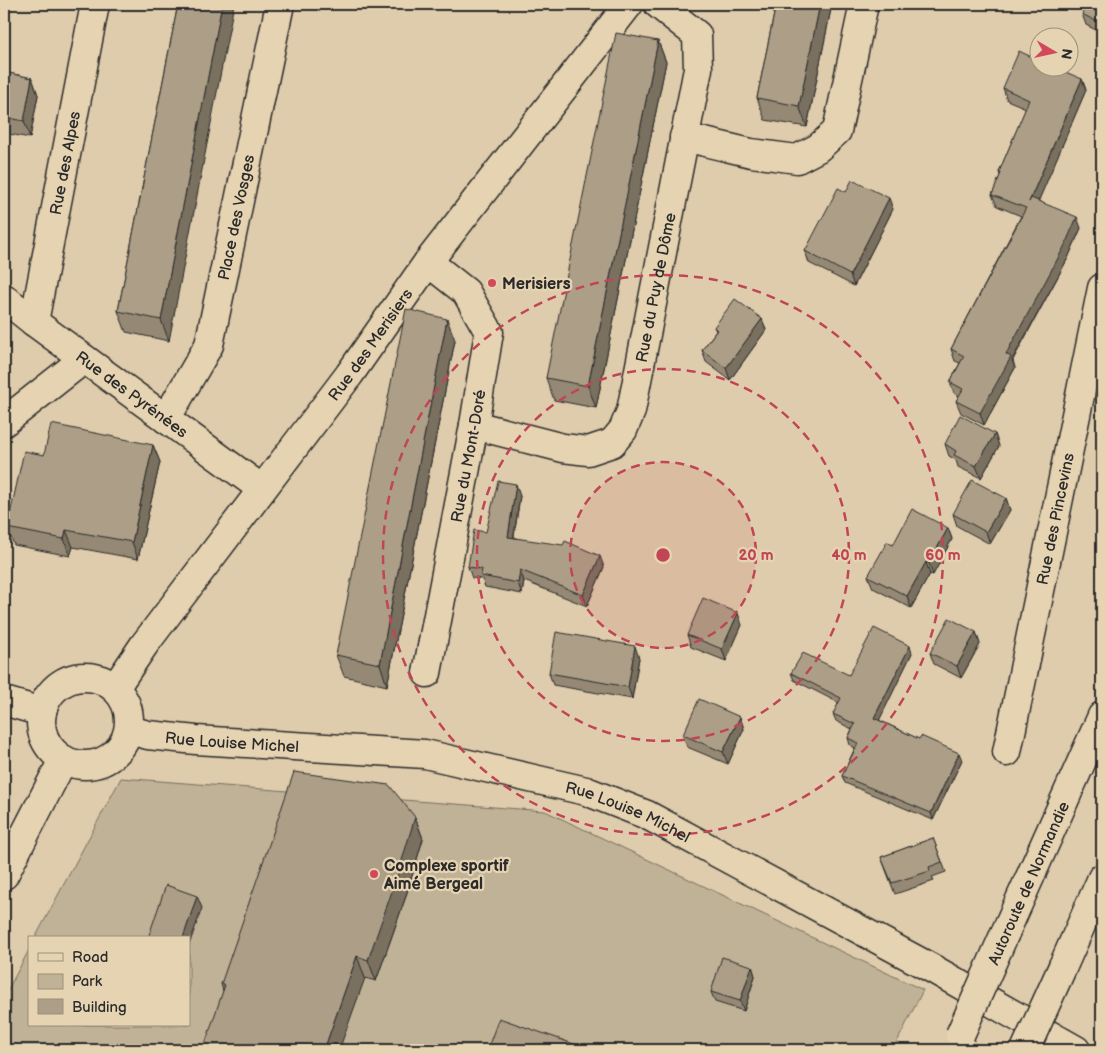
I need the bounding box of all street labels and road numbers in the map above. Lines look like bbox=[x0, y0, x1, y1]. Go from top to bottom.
street label: Rue des Alpes bbox=[47, 110, 85, 217]
street label: Place des Vosges bbox=[215, 153, 259, 282]
street label: Rue du Puy de Dôme bbox=[633, 211, 681, 364]
street label: Rue des Merisiers bbox=[325, 286, 417, 405]
street label: Rue des Pyrénées bbox=[71, 348, 191, 442]
street label: Rue du Mont-Doré bbox=[448, 388, 491, 524]
street label: Rue des Pincevins bbox=[1033, 451, 1079, 587]
street label: Rue Louise Michel bbox=[164, 729, 300, 757]
street label: Rue Louise Michel bbox=[563, 779, 693, 847]
street label: Autoroute de Normandie bbox=[985, 798, 1074, 968]

